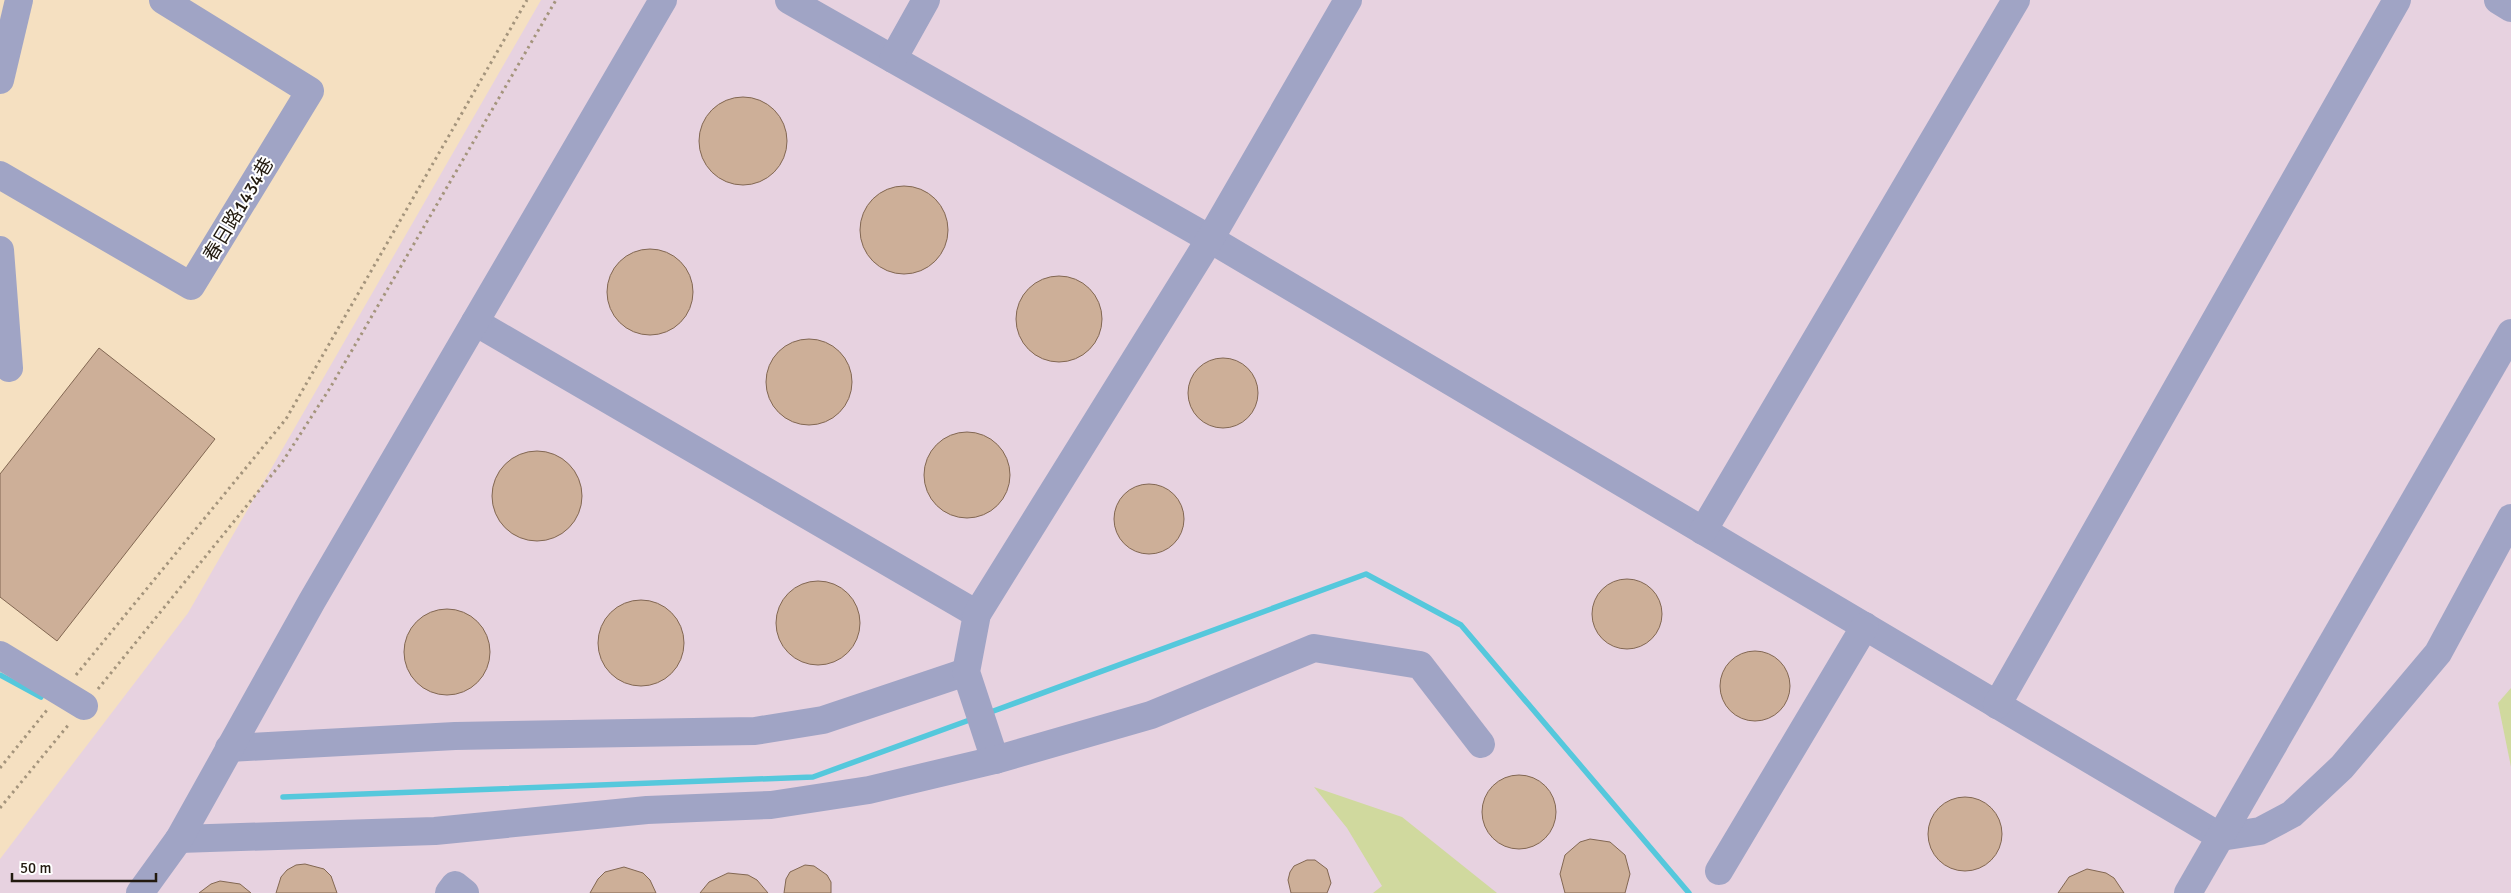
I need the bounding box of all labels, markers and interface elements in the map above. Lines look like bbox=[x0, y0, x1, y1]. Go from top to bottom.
street label: 春日路1434巷 bbox=[198, 153, 279, 266]
scale bar bbox=[12, 850, 156, 882]
text: 50 m bbox=[20, 859, 51, 877]

